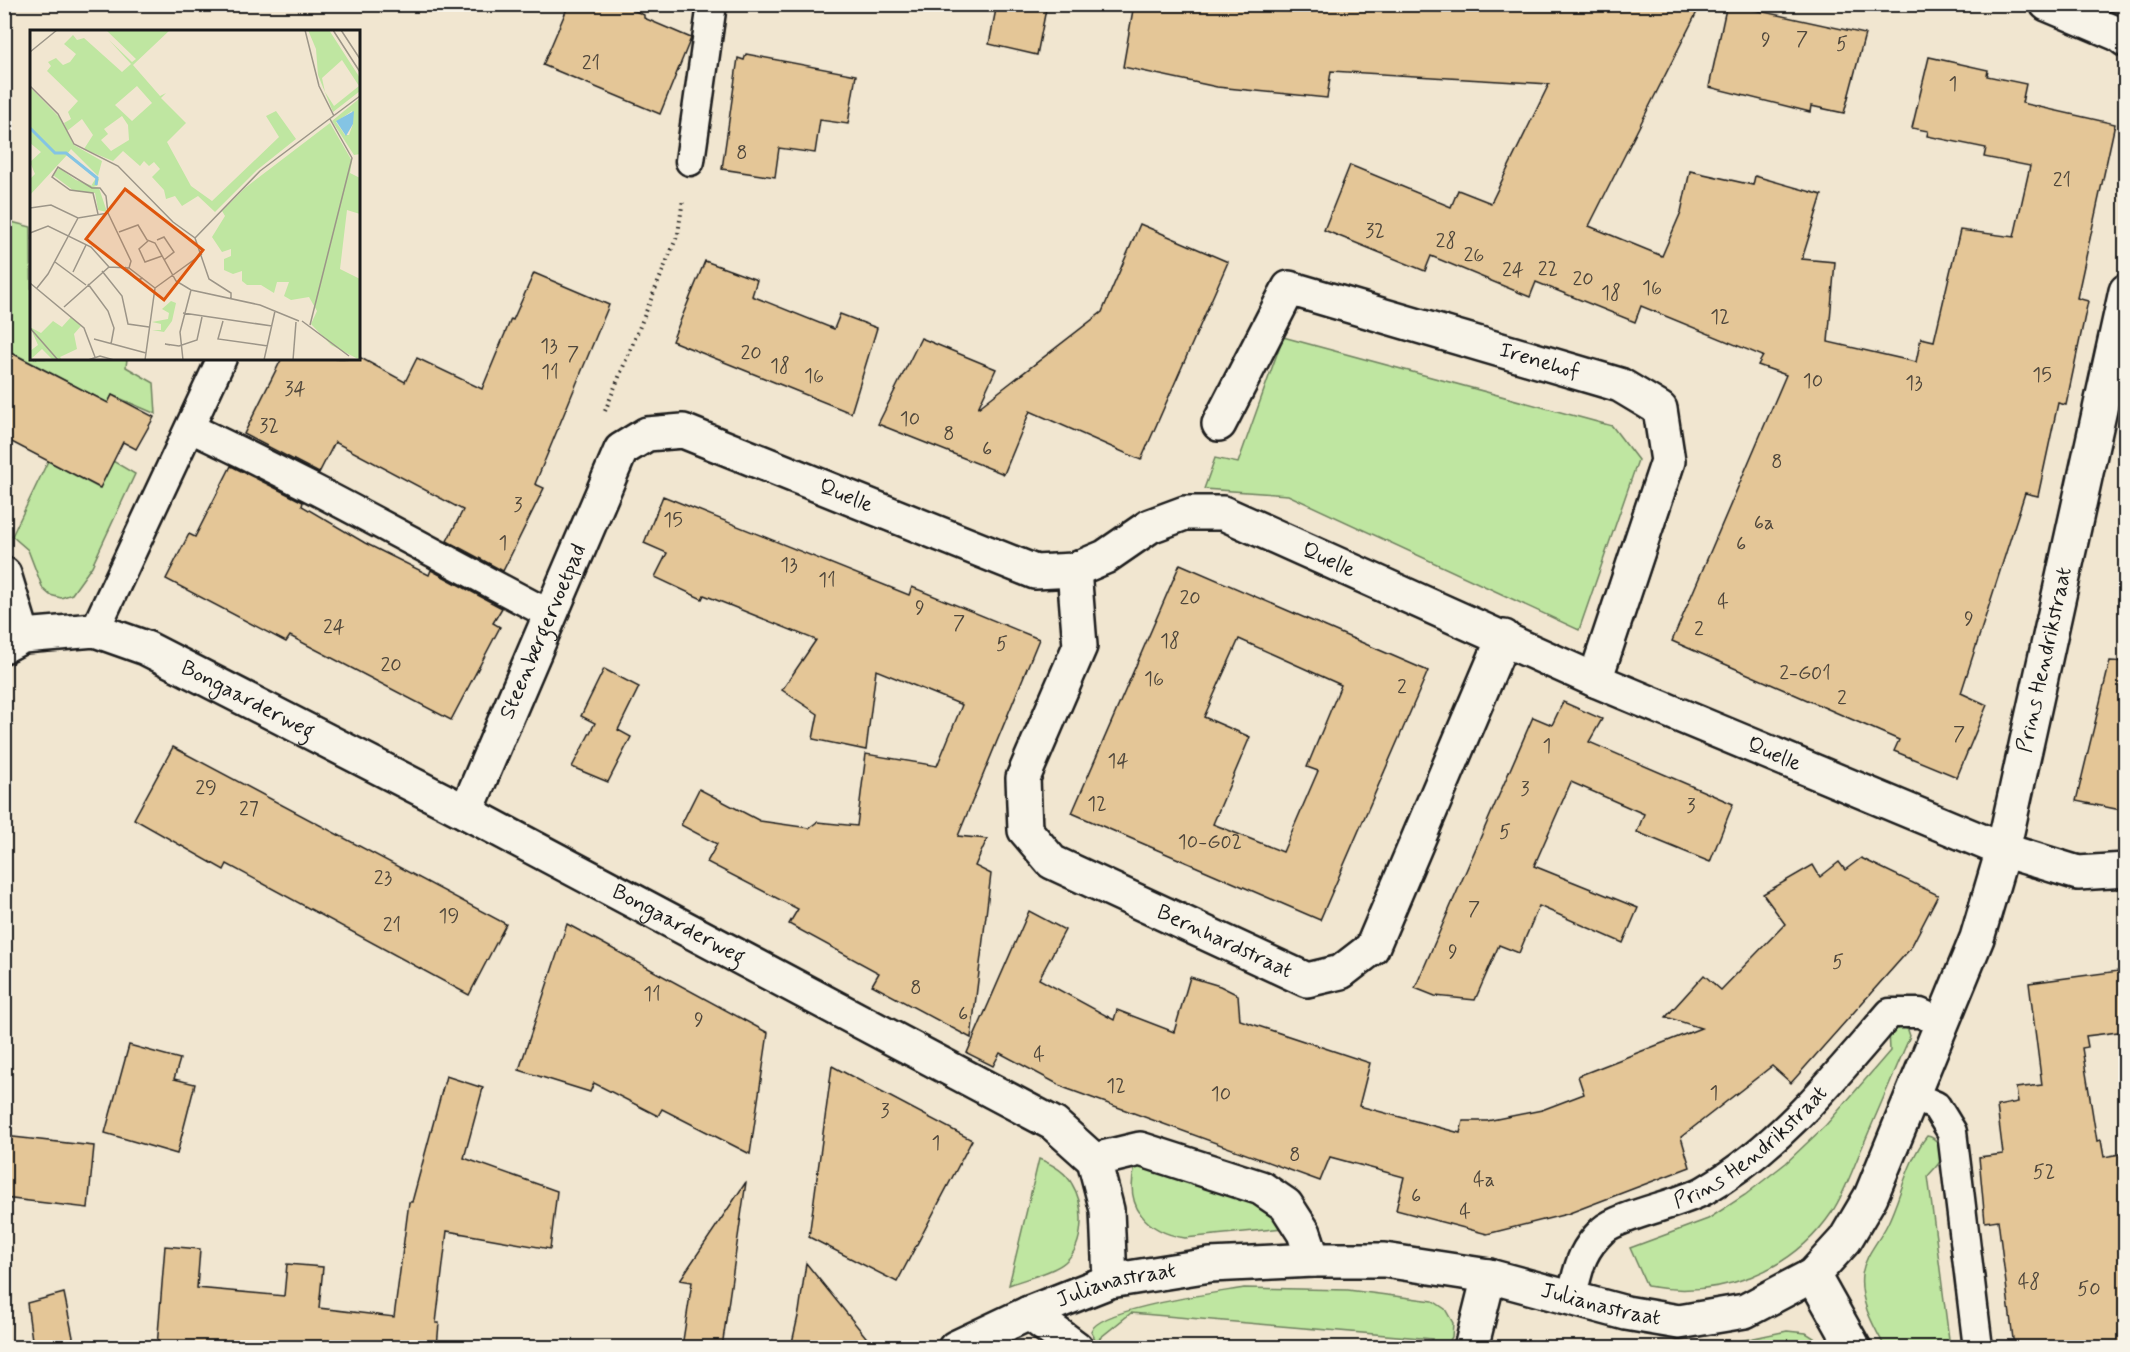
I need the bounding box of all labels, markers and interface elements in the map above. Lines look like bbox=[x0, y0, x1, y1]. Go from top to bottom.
house number: 7 bbox=[1796, 26, 1808, 53]
house number: 9 bbox=[1761, 27, 1771, 54]
inset map bbox=[30, 30, 360, 360]
house number: 5 bbox=[1836, 31, 1848, 58]
house number: 21 bbox=[582, 50, 600, 77]
house number: 1 bbox=[1949, 71, 1957, 98]
house number: 8 bbox=[736, 140, 748, 167]
house number: 21 bbox=[2053, 167, 2071, 194]
house number: 32 bbox=[1365, 218, 1385, 245]
house number: 28 bbox=[1436, 228, 1456, 255]
house number: 26 bbox=[1464, 242, 1484, 269]
house number: 22 bbox=[1538, 256, 1558, 283]
house number: 24 bbox=[1502, 257, 1524, 284]
house number: 20 bbox=[1572, 266, 1594, 293]
house number: 16 bbox=[1642, 275, 1662, 302]
house number: 18 bbox=[1601, 280, 1621, 307]
house number: 12 bbox=[1710, 304, 1730, 331]
house number: 13 bbox=[540, 333, 558, 360]
street label: Irenehof bbox=[1496, 336, 1583, 386]
house number: 20 bbox=[740, 340, 762, 367]
house number: 7 bbox=[567, 341, 579, 368]
house number: 18 bbox=[770, 353, 790, 380]
house number: 11 bbox=[541, 359, 559, 386]
house number: 15 bbox=[2032, 362, 2052, 389]
house number: 16 bbox=[804, 363, 824, 390]
house number: 10 bbox=[1803, 368, 1823, 395]
house number: 13 bbox=[1905, 370, 1923, 397]
house number: 34 bbox=[284, 376, 306, 403]
house number: 10 bbox=[900, 406, 920, 433]
house number: 32 bbox=[259, 413, 279, 440]
house number: 8 bbox=[943, 421, 955, 448]
house number: 6 bbox=[982, 436, 992, 463]
house number: 8 bbox=[1771, 449, 1783, 476]
street label: Quelle bbox=[815, 473, 877, 520]
house number: 3 bbox=[513, 492, 523, 519]
house number: 15 bbox=[663, 507, 683, 534]
house number: 6a bbox=[1754, 510, 1774, 537]
house number: 1 bbox=[499, 530, 507, 557]
house number: 6 bbox=[1736, 531, 1746, 558]
street label: Quelle bbox=[1297, 536, 1360, 585]
street label: Steenbergervoetpad bbox=[493, 540, 593, 724]
house number: 13 bbox=[780, 552, 798, 579]
street label: Prins Hendrikstraat bbox=[2011, 564, 2079, 755]
house number: 11 bbox=[818, 567, 836, 594]
house number: 20 bbox=[1179, 585, 1201, 612]
house number: 4 bbox=[1717, 589, 1729, 616]
house number: 9 bbox=[915, 595, 925, 622]
house number: 9 bbox=[1964, 606, 1974, 633]
house number: 7 bbox=[953, 610, 965, 637]
house number: 24 bbox=[323, 614, 345, 641]
house number: 2 bbox=[1694, 616, 1704, 643]
house number: 18 bbox=[1160, 628, 1180, 655]
house number: 5 bbox=[996, 631, 1008, 658]
house number: 20 bbox=[380, 652, 402, 679]
street label: Bongaarderweg bbox=[176, 654, 319, 749]
house number: 2-G01 bbox=[1779, 660, 1831, 687]
house number: 16 bbox=[1144, 666, 1164, 693]
house number: 2 bbox=[1397, 674, 1407, 701]
house number: 2 bbox=[1837, 685, 1847, 712]
house number: 7 bbox=[1953, 721, 1965, 748]
street label: Quelle bbox=[1743, 731, 1805, 778]
house number: 1 bbox=[1543, 733, 1551, 760]
house number: 14 bbox=[1107, 748, 1129, 775]
house number: 29 bbox=[195, 775, 217, 802]
house number: 3 bbox=[1520, 776, 1530, 803]
house number: 12 bbox=[1087, 791, 1107, 818]
house number: 3 bbox=[1686, 793, 1696, 820]
house number: 27 bbox=[239, 796, 259, 823]
house number: 5 bbox=[1499, 819, 1511, 846]
house number: 10-G02 bbox=[1178, 829, 1242, 856]
house number: 23 bbox=[374, 865, 392, 892]
street label: Bongaarderweg bbox=[607, 878, 750, 974]
house number: 7 bbox=[1468, 896, 1480, 923]
street label: Bernhardstraat bbox=[1152, 898, 1297, 985]
house number: 19 bbox=[439, 903, 459, 930]
house number: 21 bbox=[383, 912, 401, 939]
house number: 9 bbox=[1448, 939, 1458, 966]
house number: 5 bbox=[1832, 949, 1844, 976]
house number: 8 bbox=[910, 975, 922, 1002]
house number: 11 bbox=[643, 981, 661, 1008]
house number: 6 bbox=[958, 1001, 968, 1028]
house number: 9 bbox=[694, 1007, 704, 1034]
house number: 4 bbox=[1033, 1042, 1045, 1069]
house number: 12 bbox=[1106, 1073, 1126, 1100]
street label: Prins Hendrikstraat bbox=[1670, 1080, 1834, 1216]
house number: 1 bbox=[1710, 1080, 1718, 1107]
house number: 10 bbox=[1211, 1081, 1231, 1108]
house number: 3 bbox=[880, 1098, 890, 1125]
house number: 1 bbox=[932, 1130, 940, 1157]
house number: 8 bbox=[1289, 1142, 1301, 1169]
house number: 52 bbox=[2033, 1159, 2055, 1186]
house number: 4a bbox=[1473, 1167, 1495, 1194]
house number: 6 bbox=[1411, 1183, 1421, 1210]
house number: 4 bbox=[1459, 1199, 1471, 1226]
street label: Julianastraat bbox=[1052, 1257, 1178, 1315]
house number: 48 bbox=[2018, 1269, 2040, 1296]
house number: 50 bbox=[2077, 1276, 2101, 1303]
street label: Julianastraat bbox=[1538, 1277, 1663, 1333]

